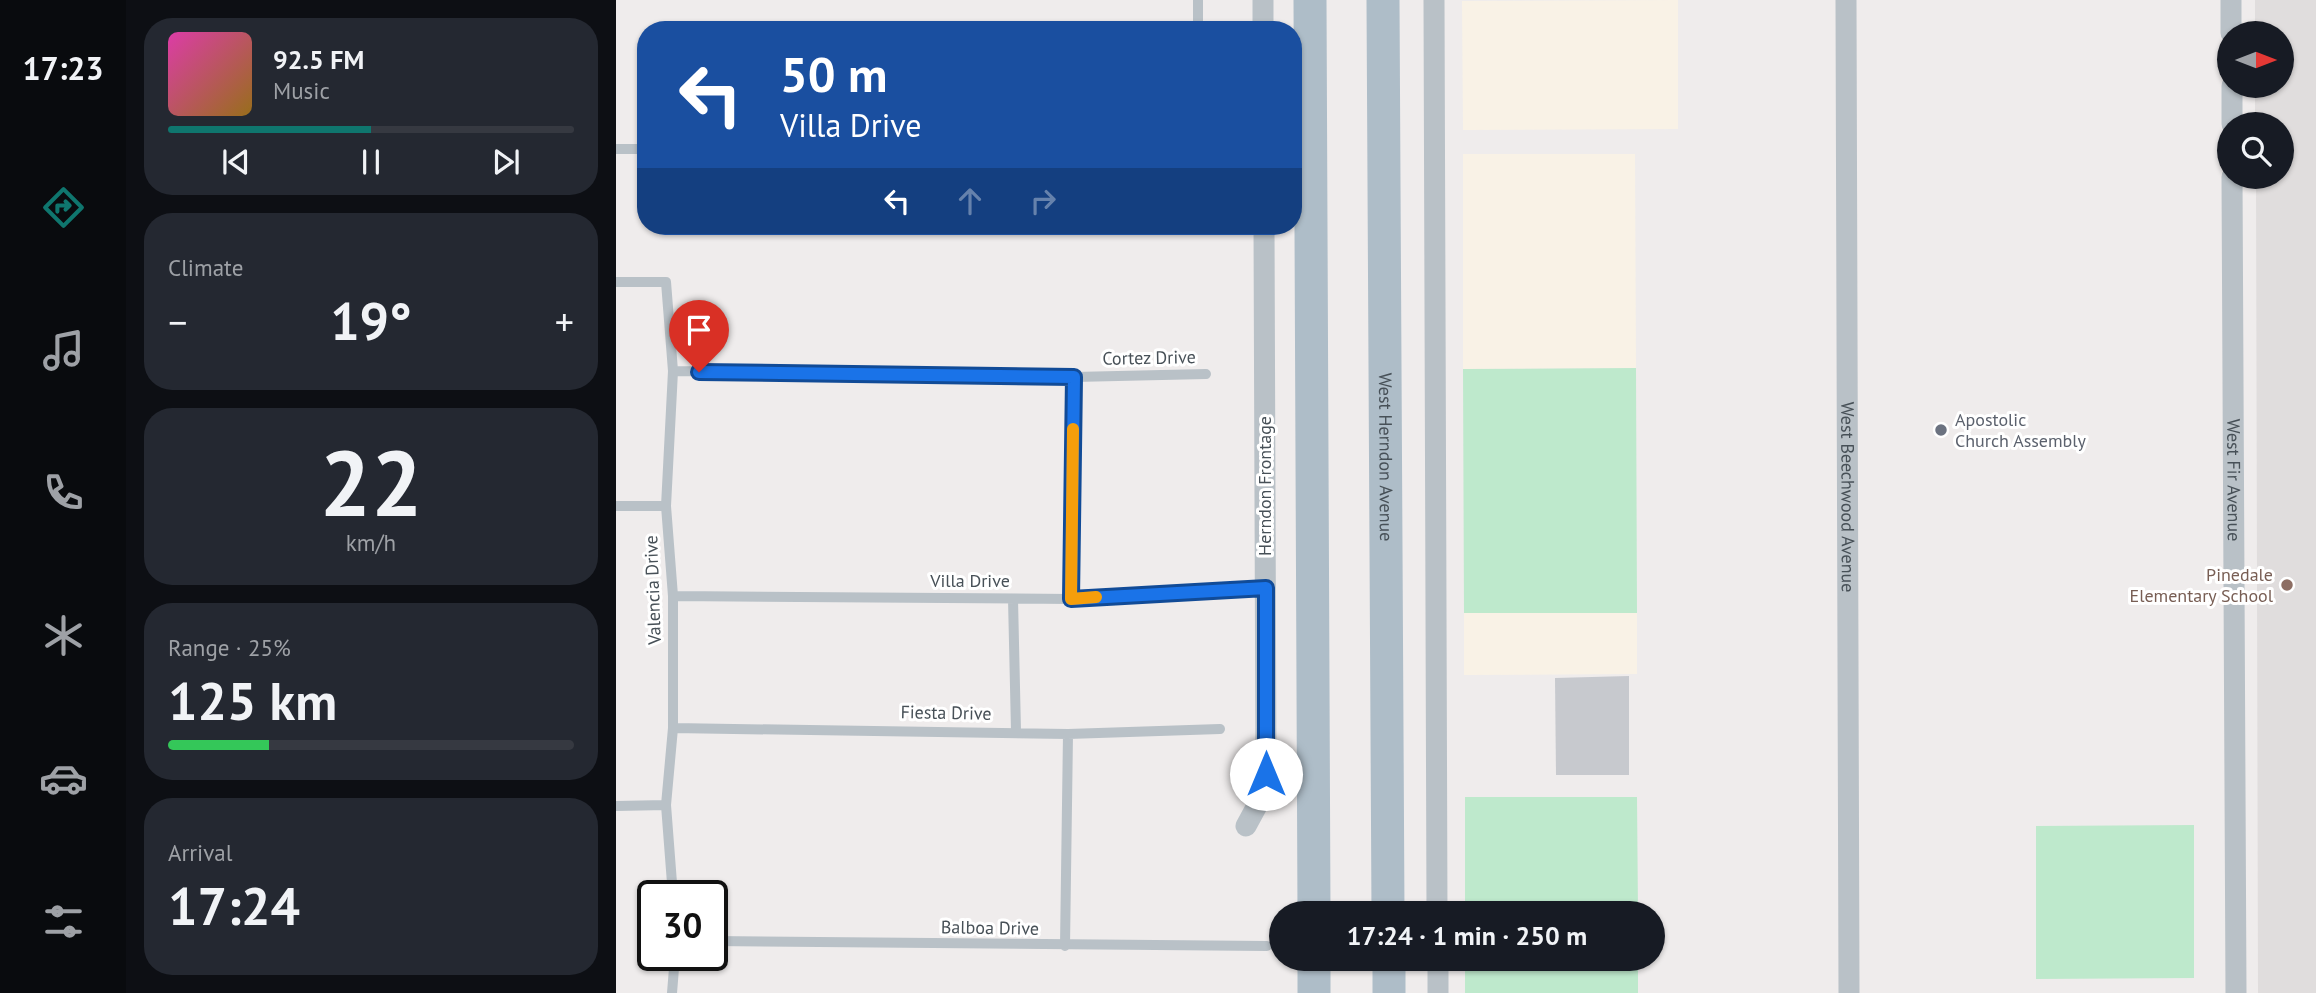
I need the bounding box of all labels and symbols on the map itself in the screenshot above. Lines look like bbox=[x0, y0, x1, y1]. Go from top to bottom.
north arrow bbox=[2217, 21, 2294, 98]
pin bbox=[669, 300, 729, 372]
street label: Cortez Drive bbox=[1102, 345, 1196, 370]
street label: West Herndon Avenue bbox=[1374, 373, 1398, 541]
street label: West Beechwood Avenue bbox=[1836, 402, 1860, 592]
place label: Apostolic Church Assembly bbox=[1955, 408, 2087, 452]
street label: Herndon Frontage bbox=[1253, 416, 1276, 556]
street label: West Fir Avenue bbox=[2222, 419, 2246, 541]
marker: Apostolic Church Assembly bbox=[1933, 422, 1949, 438]
street label: Valencia Drive bbox=[639, 535, 666, 646]
place label: Pinedale Elementary School bbox=[2130, 563, 2274, 607]
street label: Villa Drive bbox=[929, 569, 1010, 592]
marker: Pinedale Elementary School bbox=[2279, 577, 2295, 593]
street label: Fiesta Drive bbox=[900, 700, 992, 725]
position arrow bbox=[1229, 737, 1303, 811]
speed limit sign: 30 bbox=[637, 880, 728, 971]
street label: Balboa Drive bbox=[941, 915, 1039, 940]

